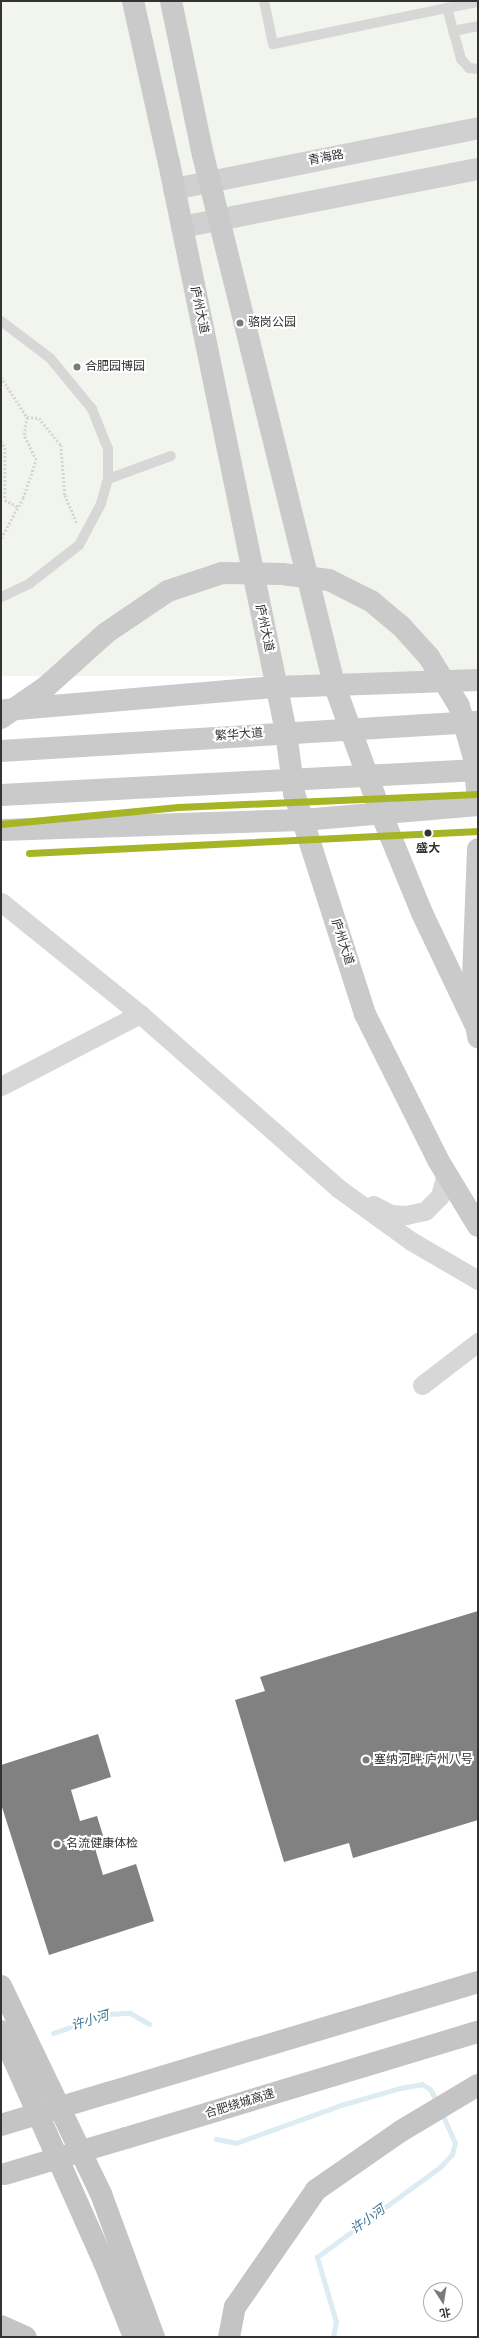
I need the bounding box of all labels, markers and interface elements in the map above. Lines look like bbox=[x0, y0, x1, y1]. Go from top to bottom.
street label: 青海路 bbox=[307, 147, 345, 169]
street label: 庐州大道 bbox=[187, 285, 211, 335]
place label: 骆岗公园 bbox=[248, 316, 296, 330]
marker: 骆岗公园 bbox=[235, 318, 245, 328]
place label: 合肥园博园 bbox=[85, 360, 145, 374]
marker: 合肥园博园 bbox=[72, 362, 82, 372]
street label: 庐州大道 bbox=[252, 603, 276, 653]
street label: 繁华大道 bbox=[215, 726, 263, 744]
marker: 盛大 bbox=[421, 826, 435, 840]
place label: 盛大 bbox=[416, 842, 440, 856]
street label: 庐州大道 bbox=[328, 917, 356, 967]
place label: 塞纳河畔·庐州八号 bbox=[374, 1753, 473, 1767]
marker: 塞纳河畔·庐州八号 bbox=[361, 1755, 371, 1765]
place label: 名流健康体检 bbox=[66, 1837, 138, 1851]
marker: 名流健康体检 bbox=[51, 1838, 63, 1850]
water label: 许小河 bbox=[69, 2008, 111, 2034]
street label: 合肥绕城高速 bbox=[203, 2087, 277, 2121]
water label: 许小河 bbox=[348, 2202, 388, 2238]
north arrow bbox=[423, 2282, 463, 2322]
text: 北 bbox=[439, 2306, 452, 2320]

